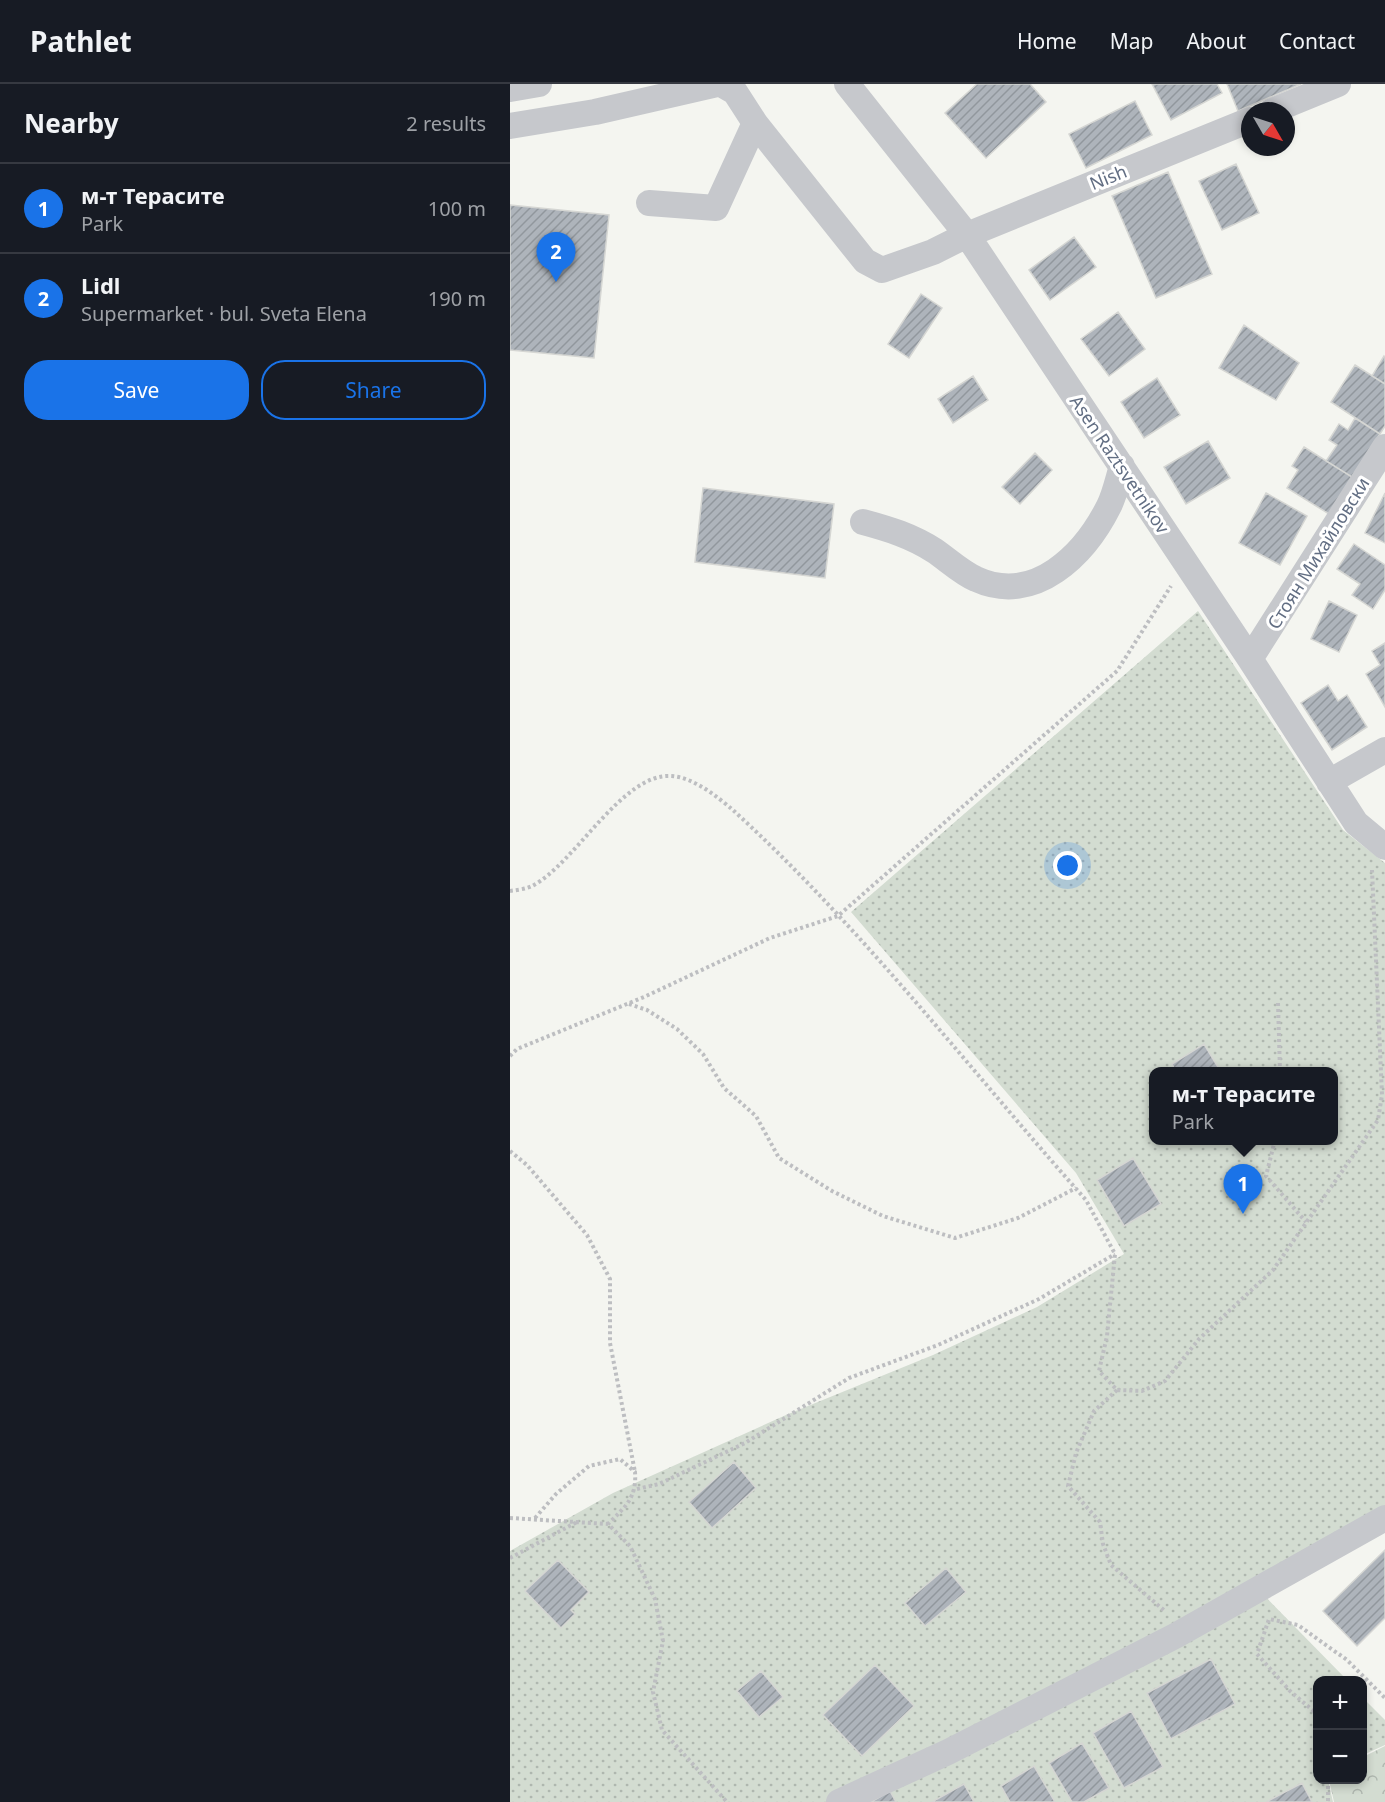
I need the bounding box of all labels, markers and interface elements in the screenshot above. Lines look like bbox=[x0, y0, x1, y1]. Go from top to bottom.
text: Pathlet bbox=[30, 22, 132, 60]
text: Home bbox=[1017, 27, 1077, 55]
text: Map bbox=[1110, 27, 1153, 55]
text: About bbox=[1186, 27, 1246, 55]
text: Contact bbox=[1279, 27, 1355, 55]
north arrow bbox=[1241, 102, 1295, 156]
text: Nearby bbox=[24, 105, 119, 141]
text: 2 results bbox=[406, 110, 486, 137]
street label: Nish bbox=[1086, 159, 1130, 195]
text: м-т Терасите bbox=[81, 180, 225, 210]
text: 1 bbox=[38, 195, 49, 222]
text: 100 m bbox=[428, 195, 486, 222]
text: Park bbox=[81, 210, 123, 237]
pin: 2 bbox=[536, 232, 576, 282]
text: Lidl bbox=[81, 270, 120, 300]
text: 2 bbox=[38, 285, 49, 312]
text: 190 m bbox=[428, 285, 486, 312]
text: Supermarket · bul. Sveta Elena bbox=[81, 300, 367, 327]
button: Save bbox=[24, 360, 249, 420]
button: Share bbox=[261, 360, 486, 420]
street label: Asen Raztsvetnikov bbox=[1065, 390, 1176, 538]
street label: Стоян Михайловски bbox=[1261, 472, 1375, 634]
your location bbox=[1053, 851, 1082, 880]
popup bbox=[1149, 1067, 1338, 1145]
text: м-т Терасите bbox=[1172, 1078, 1315, 1108]
text: Park bbox=[1172, 1108, 1214, 1135]
pin: 1 bbox=[1224, 1164, 1262, 1214]
map controls bbox=[1313, 1676, 1367, 1784]
button: + bbox=[1313, 1676, 1367, 1730]
button: − bbox=[1313, 1730, 1367, 1784]

